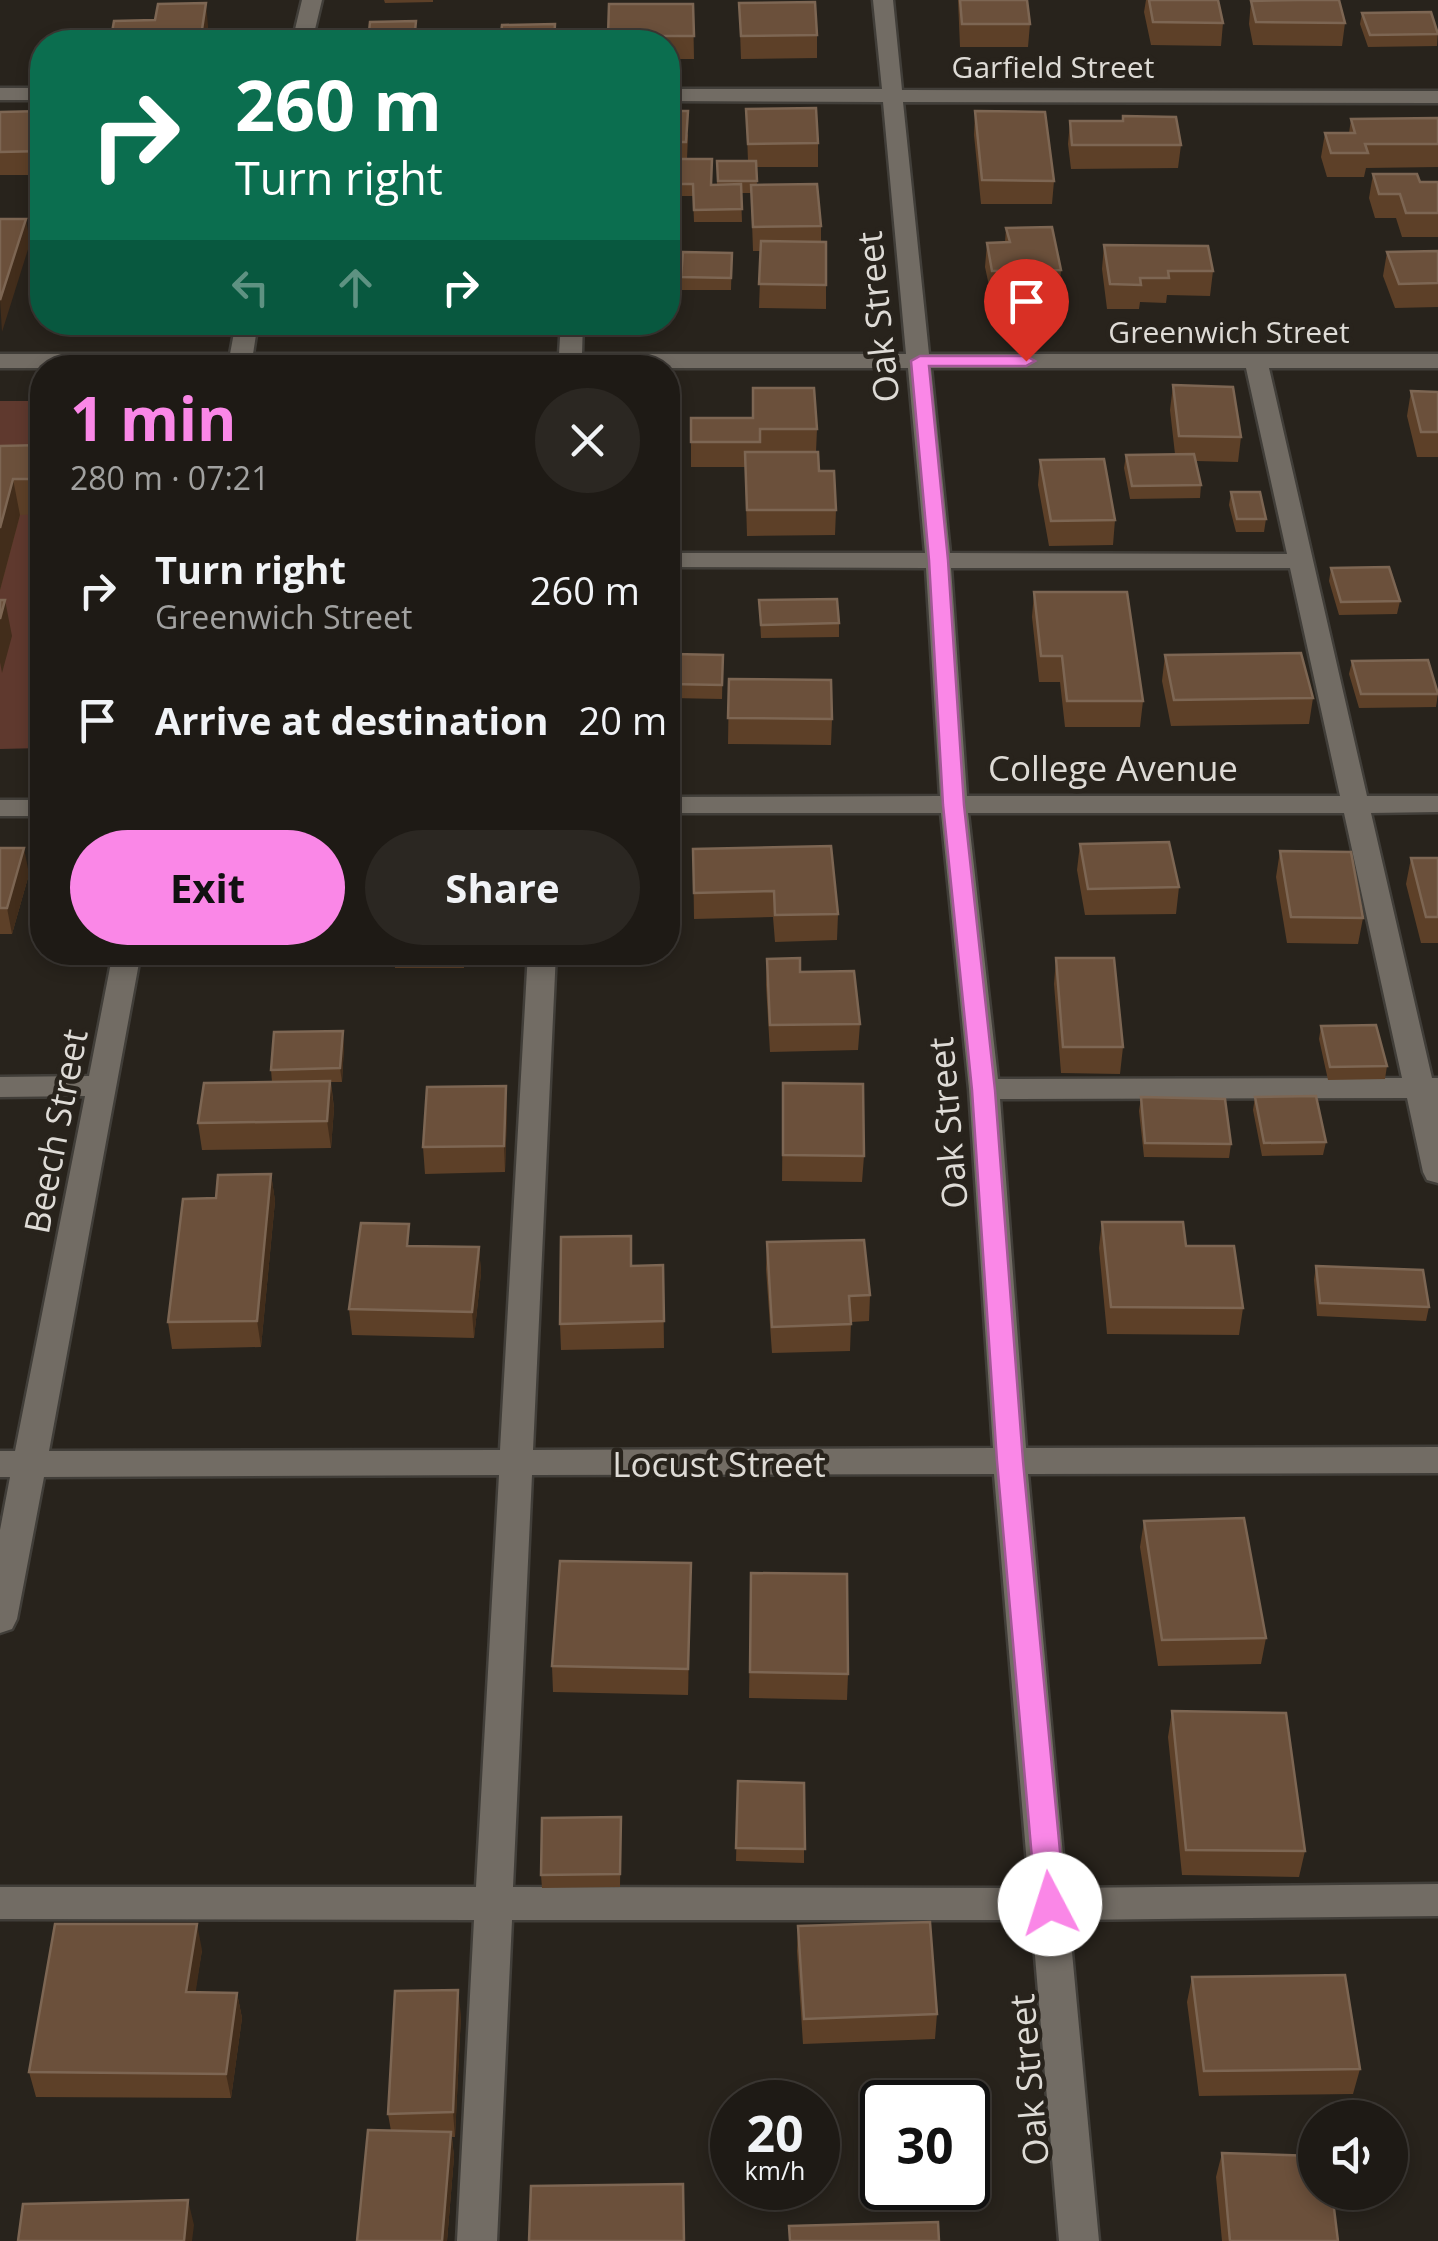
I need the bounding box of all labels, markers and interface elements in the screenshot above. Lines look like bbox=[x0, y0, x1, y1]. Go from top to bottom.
street label: Garfield Street bbox=[952, 46, 1154, 87]
text: 260 m bbox=[235, 56, 442, 152]
icon: right bbox=[70, 70, 200, 200]
text: Turn right bbox=[235, 147, 443, 208]
street label: Oak Street bbox=[845, 229, 909, 405]
pin bbox=[984, 259, 1069, 362]
icon: left bbox=[223, 260, 278, 315]
icon: ahead bbox=[328, 260, 383, 315]
icon: right bbox=[433, 260, 488, 315]
icon: arrive bbox=[999, 274, 1054, 329]
street label: Greenwich Street bbox=[1108, 311, 1350, 352]
text: 1 min bbox=[70, 377, 237, 459]
button: close bbox=[535, 388, 640, 493]
text: 280 m · 07:21 bbox=[70, 456, 269, 499]
text: Turn right bbox=[155, 543, 346, 595]
icon: right bbox=[70, 563, 125, 618]
text: 260 m bbox=[530, 564, 640, 616]
text: Greenwich Street bbox=[155, 595, 412, 638]
icon: arrive bbox=[70, 693, 125, 748]
text: Arrive at destination bbox=[155, 694, 549, 746]
text: 20 m bbox=[579, 694, 667, 746]
street label: College Avenue bbox=[988, 744, 1238, 791]
button: Exit bbox=[70, 830, 345, 945]
button: Share bbox=[365, 830, 640, 945]
street label: Beech Street bbox=[12, 1025, 98, 1237]
street label: Oak Street bbox=[916, 1035, 978, 1211]
street label: Locust Street bbox=[612, 1440, 826, 1487]
position arrow bbox=[998, 1852, 1102, 1956]
street label: Oak Street bbox=[997, 1992, 1059, 2168]
speed limit sign: 30 bbox=[860, 2080, 990, 2210]
text: 20 bbox=[746, 2099, 804, 2167]
map controls bbox=[1298, 2100, 1408, 2210]
button: sound bbox=[1298, 2100, 1408, 2210]
text: km/h bbox=[745, 2153, 805, 2187]

